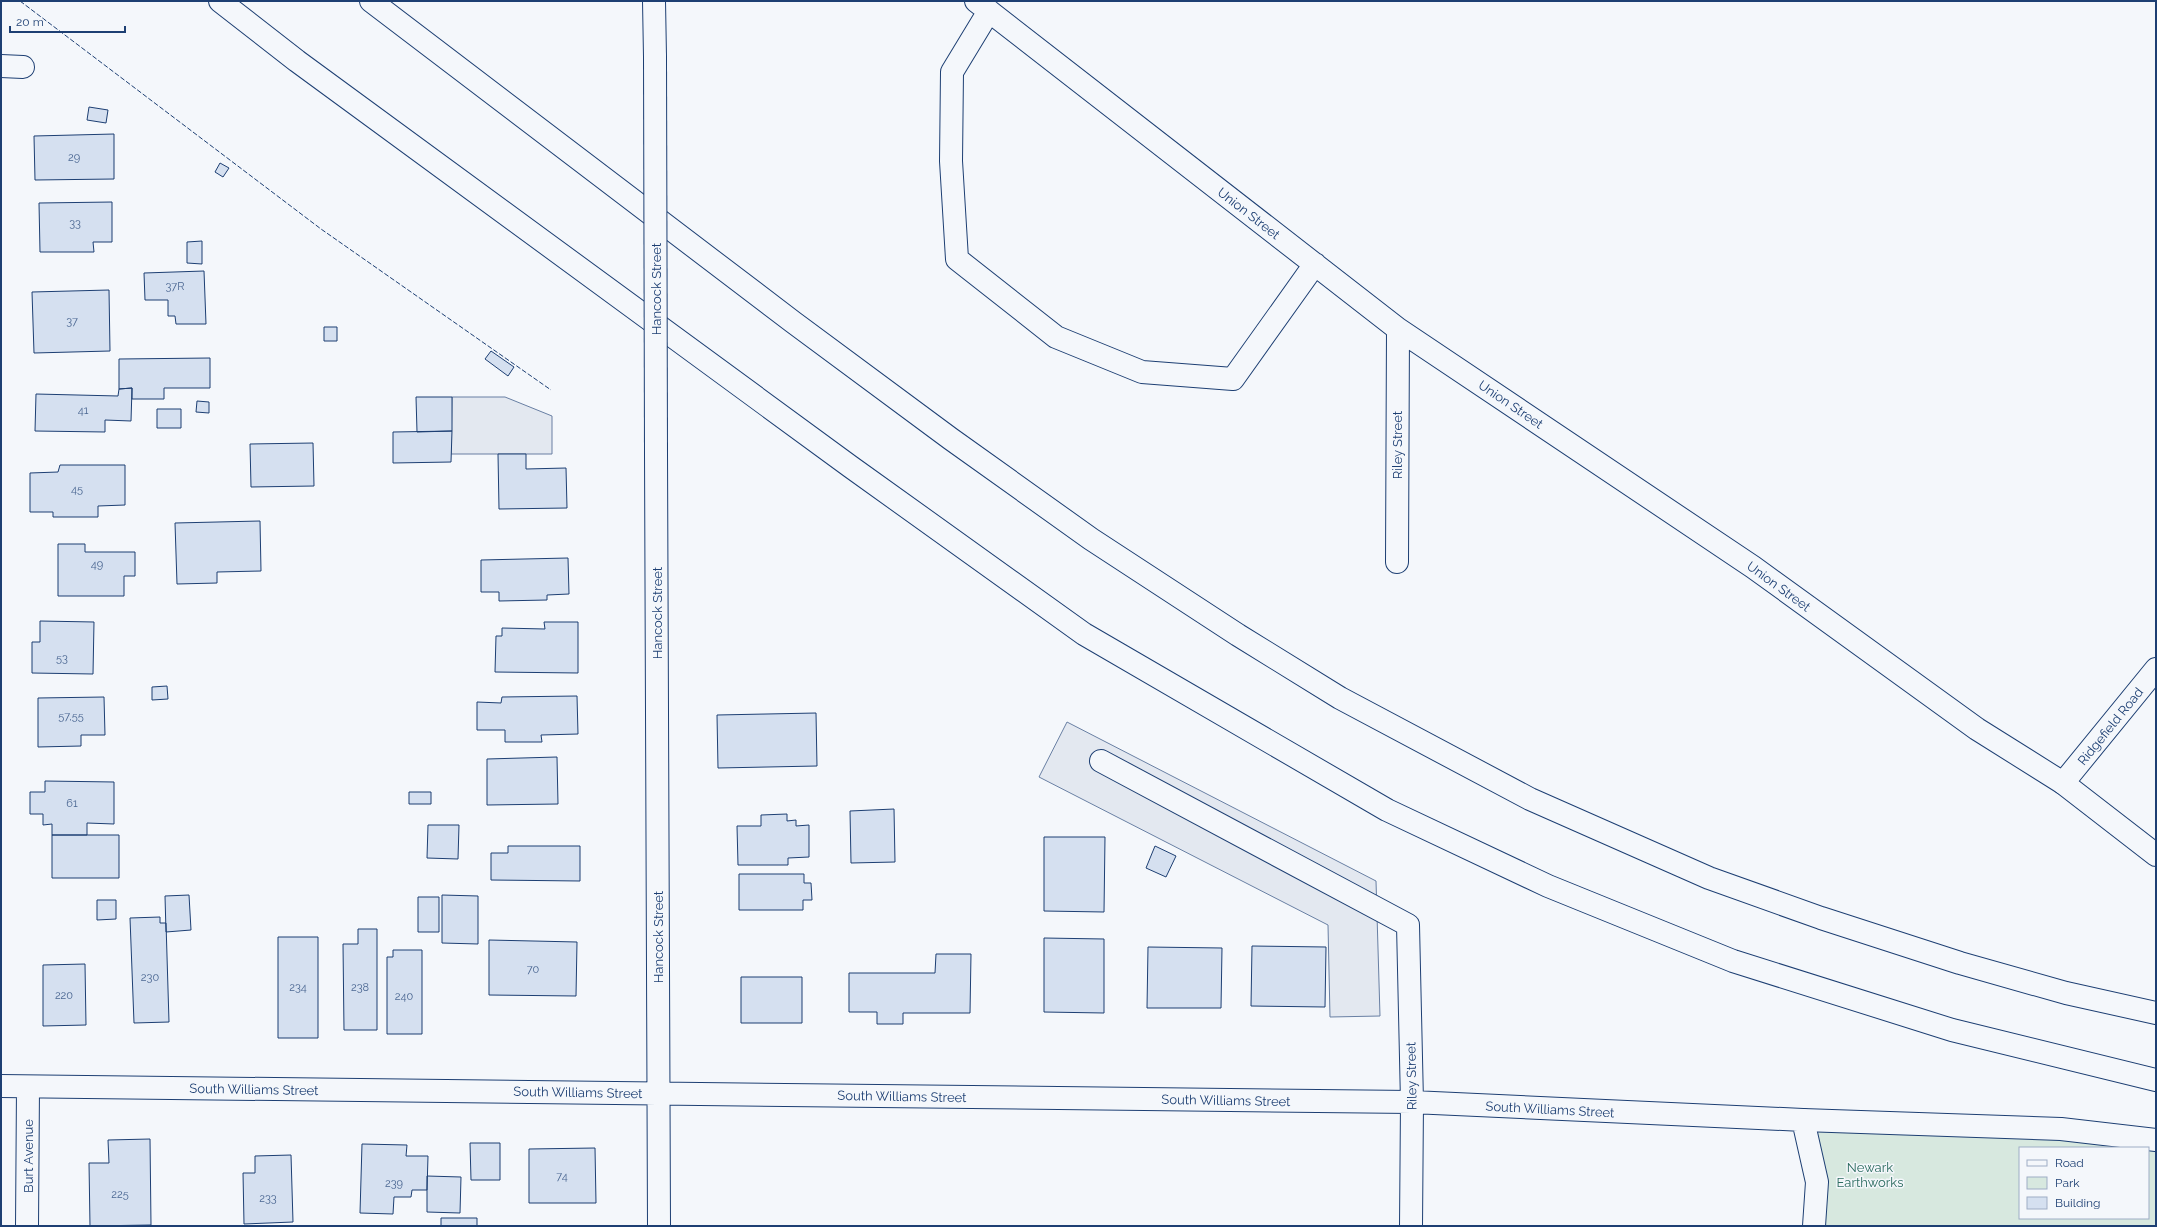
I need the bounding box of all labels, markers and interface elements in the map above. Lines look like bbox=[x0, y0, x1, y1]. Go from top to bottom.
scale bar bbox=[10, 8, 125, 34]
text: 20 m bbox=[16, 15, 44, 29]
house number: 29 bbox=[68, 151, 80, 164]
street label: Union Street bbox=[1215, 184, 1283, 243]
house number: 33 bbox=[69, 217, 81, 230]
street label: Hancock Street bbox=[649, 242, 664, 335]
house number: 37R bbox=[166, 280, 184, 293]
house number: 37 bbox=[66, 315, 78, 328]
street label: Union Street bbox=[1476, 377, 1546, 432]
house number: 41 bbox=[78, 404, 89, 417]
street label: Riley Street bbox=[1390, 410, 1405, 479]
house number: 45 bbox=[71, 483, 83, 496]
house number: 49 bbox=[91, 558, 103, 571]
street label: Union Street bbox=[1744, 558, 1814, 615]
street label: Hancock Street bbox=[650, 566, 665, 659]
house number: 53 bbox=[56, 652, 68, 665]
street label: Ridgefield Road bbox=[2075, 685, 2146, 768]
house number: 57,55 bbox=[58, 710, 84, 723]
house number: 61 bbox=[66, 797, 78, 810]
street label: Hancock Street bbox=[651, 890, 666, 983]
house number: 70 bbox=[527, 963, 540, 976]
house number: 230 bbox=[141, 971, 159, 984]
house number: 234 bbox=[289, 981, 307, 994]
house number: 238 bbox=[351, 981, 369, 994]
house number: 220 bbox=[55, 989, 73, 1002]
house number: 240 bbox=[395, 990, 413, 1003]
street label: Riley Street bbox=[1403, 1041, 1420, 1110]
street label: South Williams Street bbox=[189, 1081, 319, 1098]
street label: South Williams Street bbox=[513, 1084, 643, 1101]
street label: South Williams Street bbox=[837, 1088, 967, 1105]
street label: South Williams Street bbox=[1161, 1092, 1291, 1109]
street label: South Williams Street bbox=[1485, 1099, 1615, 1120]
street label: Burt Avenue bbox=[21, 1119, 36, 1193]
legend bbox=[2019, 1147, 2149, 1219]
text: Road bbox=[2055, 1156, 2084, 1170]
park label: Newark Earthworks bbox=[1836, 1160, 1904, 1190]
house number: 74 bbox=[556, 1170, 568, 1183]
text: Park bbox=[2055, 1176, 2080, 1190]
house number: 239 bbox=[385, 1177, 403, 1190]
house number: 225 bbox=[111, 1188, 129, 1201]
house number: 233 bbox=[259, 1192, 277, 1205]
text: Building bbox=[2055, 1196, 2101, 1210]

